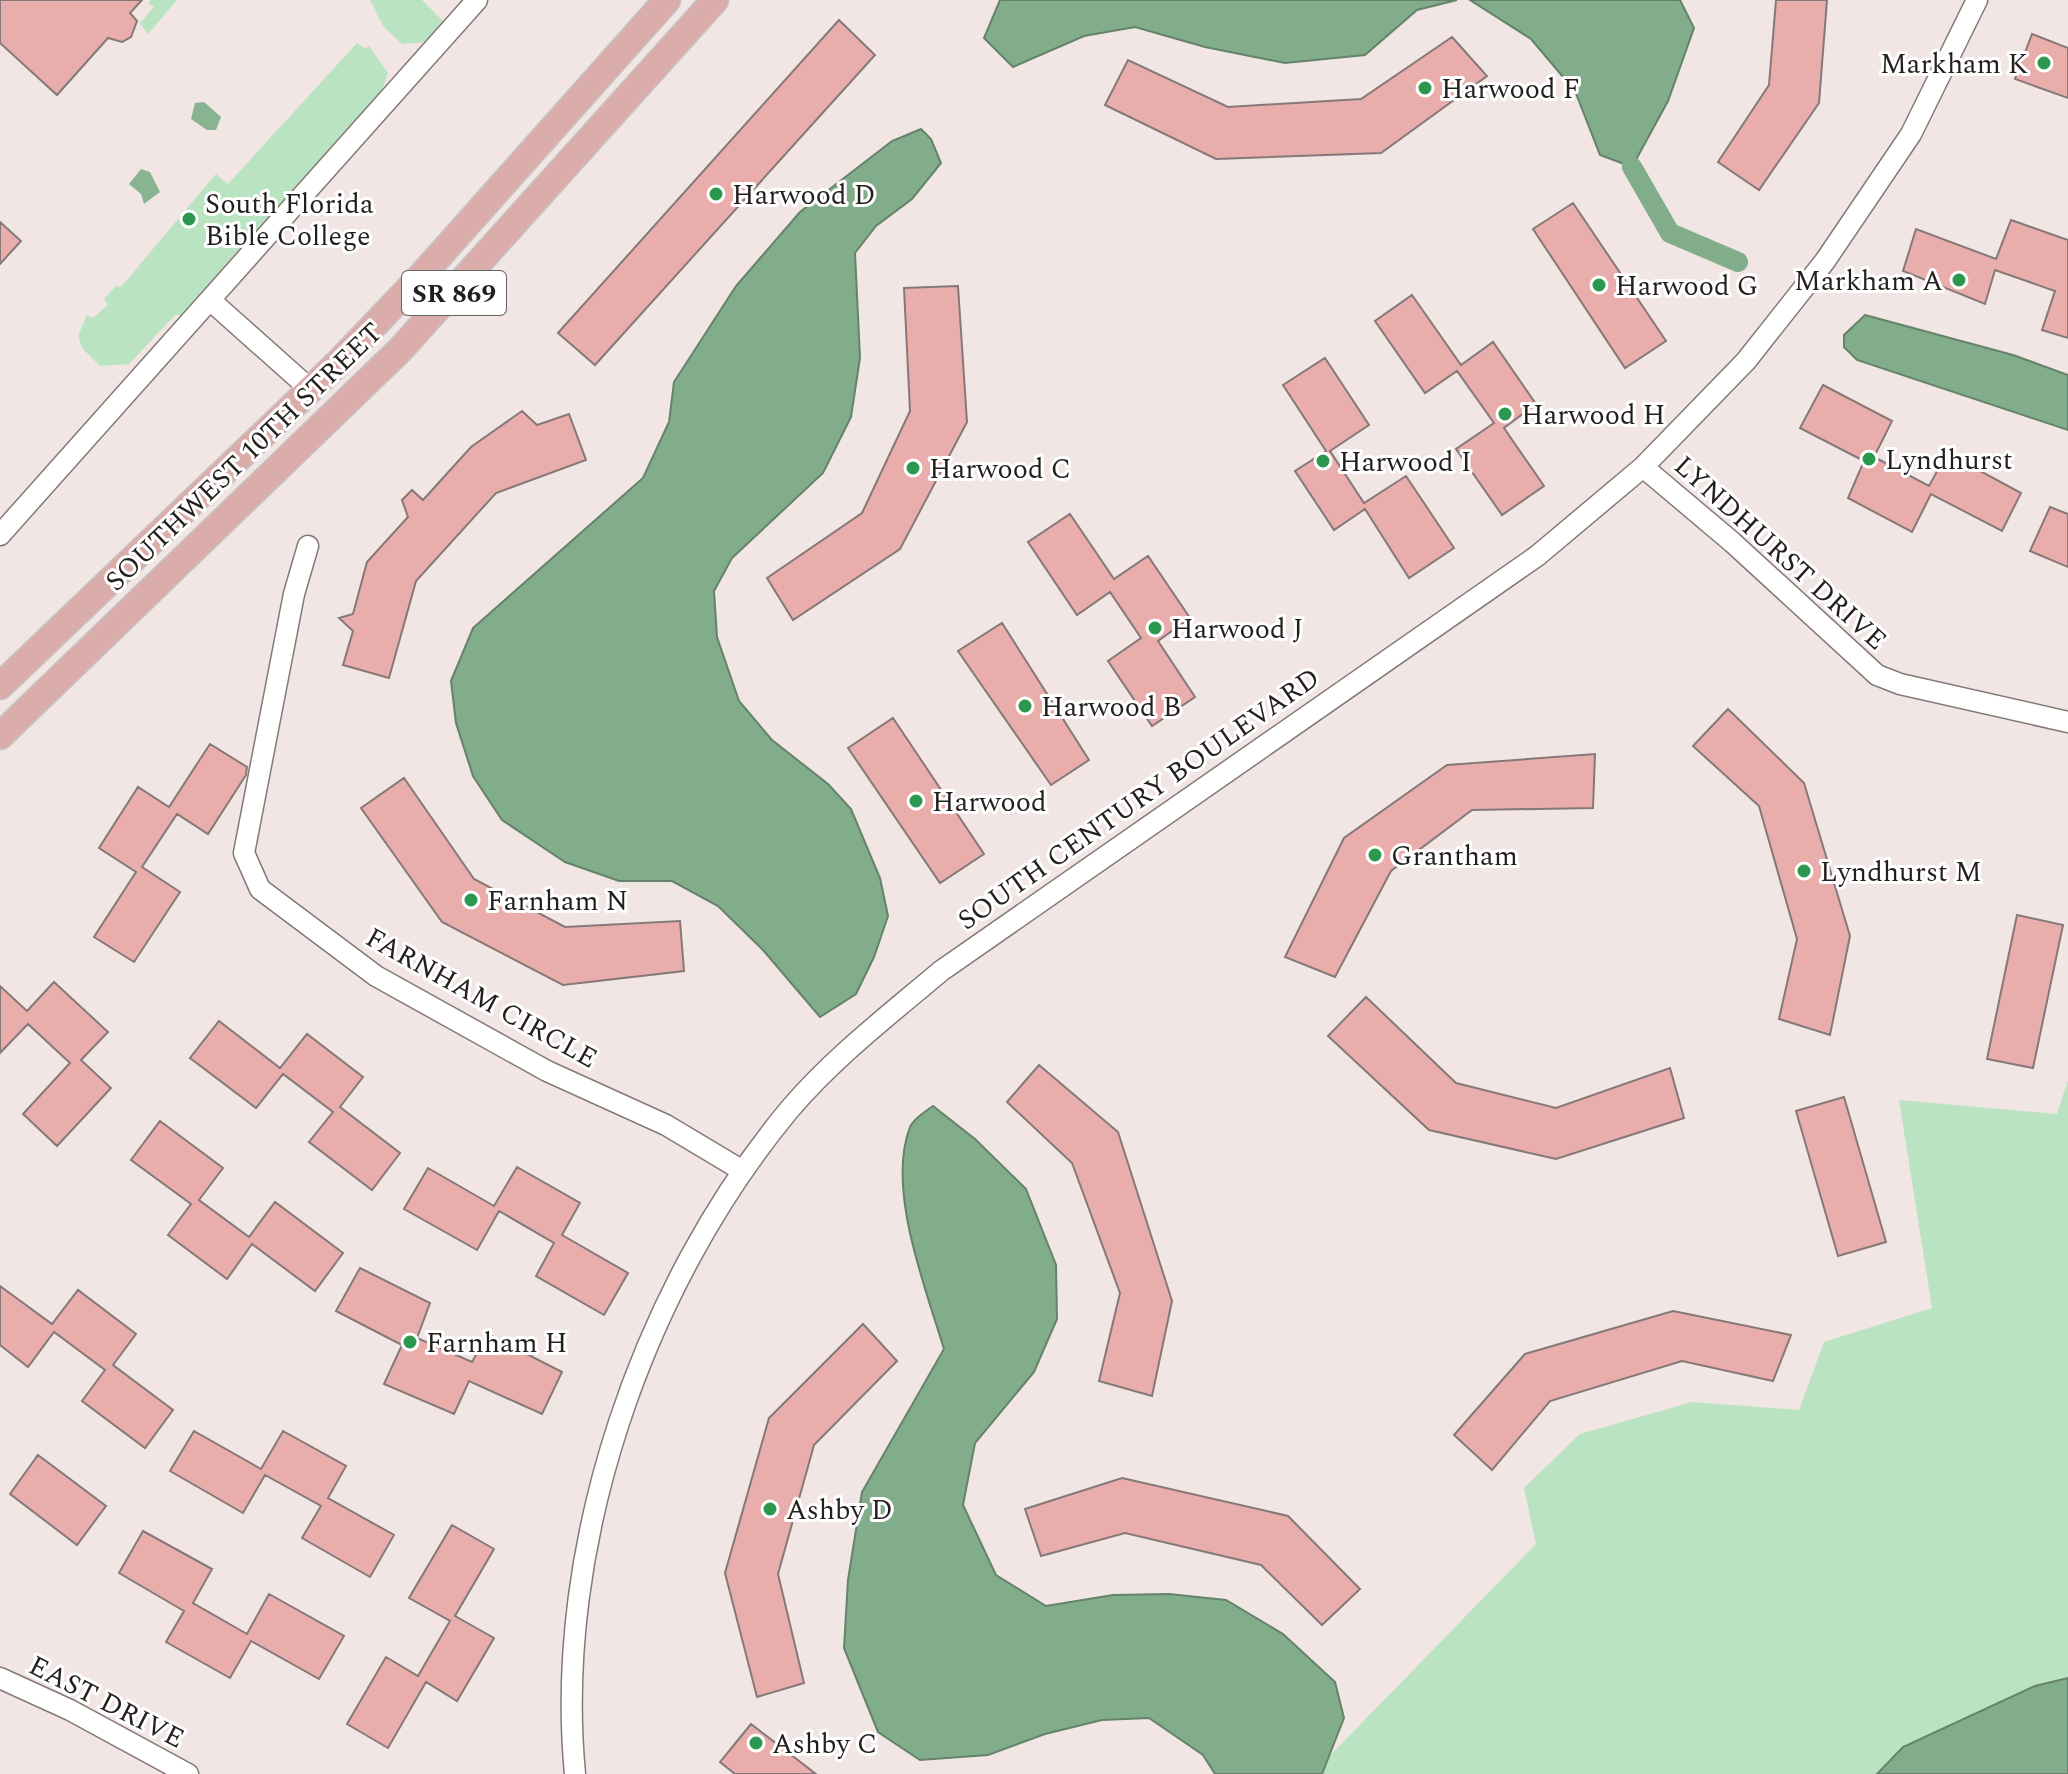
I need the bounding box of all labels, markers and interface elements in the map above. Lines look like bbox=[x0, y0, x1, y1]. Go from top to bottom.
place label: Markham K bbox=[1880, 43, 2028, 86]
marker: Markham K bbox=[2035, 54, 2053, 72]
place label: Harwood F bbox=[1441, 68, 1580, 111]
marker: Harwood F bbox=[1416, 79, 1434, 97]
place label: Harwood D bbox=[732, 174, 875, 217]
place label: South Florida Bible College bbox=[205, 183, 374, 258]
marker: Harwood D bbox=[707, 185, 725, 203]
marker: South Florida Bible College bbox=[180, 210, 198, 228]
place label: Markham A bbox=[1794, 260, 1943, 303]
place label: Harwood G bbox=[1615, 265, 1758, 308]
road number: SR 869 bbox=[402, 271, 506, 315]
marker: Markham A bbox=[1950, 271, 1968, 289]
marker: Harwood G bbox=[1590, 276, 1608, 294]
street label: SOUTHWEST 10TH STREET bbox=[95, 312, 393, 602]
place label: Harwood H bbox=[1521, 394, 1665, 437]
marker: Harwood H bbox=[1496, 405, 1514, 423]
place label: Lyndhurst bbox=[1885, 439, 2013, 482]
place label: Harwood I bbox=[1339, 441, 1472, 484]
street label: LYNDHURST DRIVE bbox=[1664, 445, 1896, 661]
place label: Harwood C bbox=[929, 448, 1071, 491]
marker: Lyndhurst bbox=[1860, 450, 1878, 468]
marker: Harwood I bbox=[1314, 452, 1332, 470]
marker: Harwood C bbox=[904, 459, 922, 477]
place label: Harwood J bbox=[1171, 608, 1304, 651]
marker: Harwood J bbox=[1146, 619, 1164, 637]
street label: SOUTH CENTURY BOULEVARD bbox=[949, 657, 1329, 941]
place label: Harwood B bbox=[1041, 686, 1181, 729]
marker: Harwood B bbox=[1016, 697, 1034, 715]
place label: Harwood bbox=[932, 781, 1047, 824]
marker: Harwood bbox=[907, 792, 925, 810]
place label: Grantham bbox=[1391, 835, 1518, 878]
marker: Grantham bbox=[1366, 846, 1384, 864]
place label: Lyndhurst M bbox=[1820, 851, 1982, 894]
marker: Lyndhurst M bbox=[1795, 862, 1813, 880]
place label: Farnham N bbox=[487, 880, 628, 923]
marker: Farnham N bbox=[462, 891, 480, 909]
street label: FARNHAM CIRCLE bbox=[357, 917, 605, 1080]
place label: Farnham H bbox=[426, 1322, 567, 1365]
marker: Farnham H bbox=[401, 1333, 419, 1351]
place label: Ashby D bbox=[786, 1489, 893, 1532]
marker: Ashby D bbox=[761, 1500, 779, 1518]
street label: EAST DRIVE bbox=[21, 1645, 192, 1760]
place label: Ashby C bbox=[772, 1723, 877, 1766]
marker: Ashby C bbox=[747, 1734, 765, 1752]

